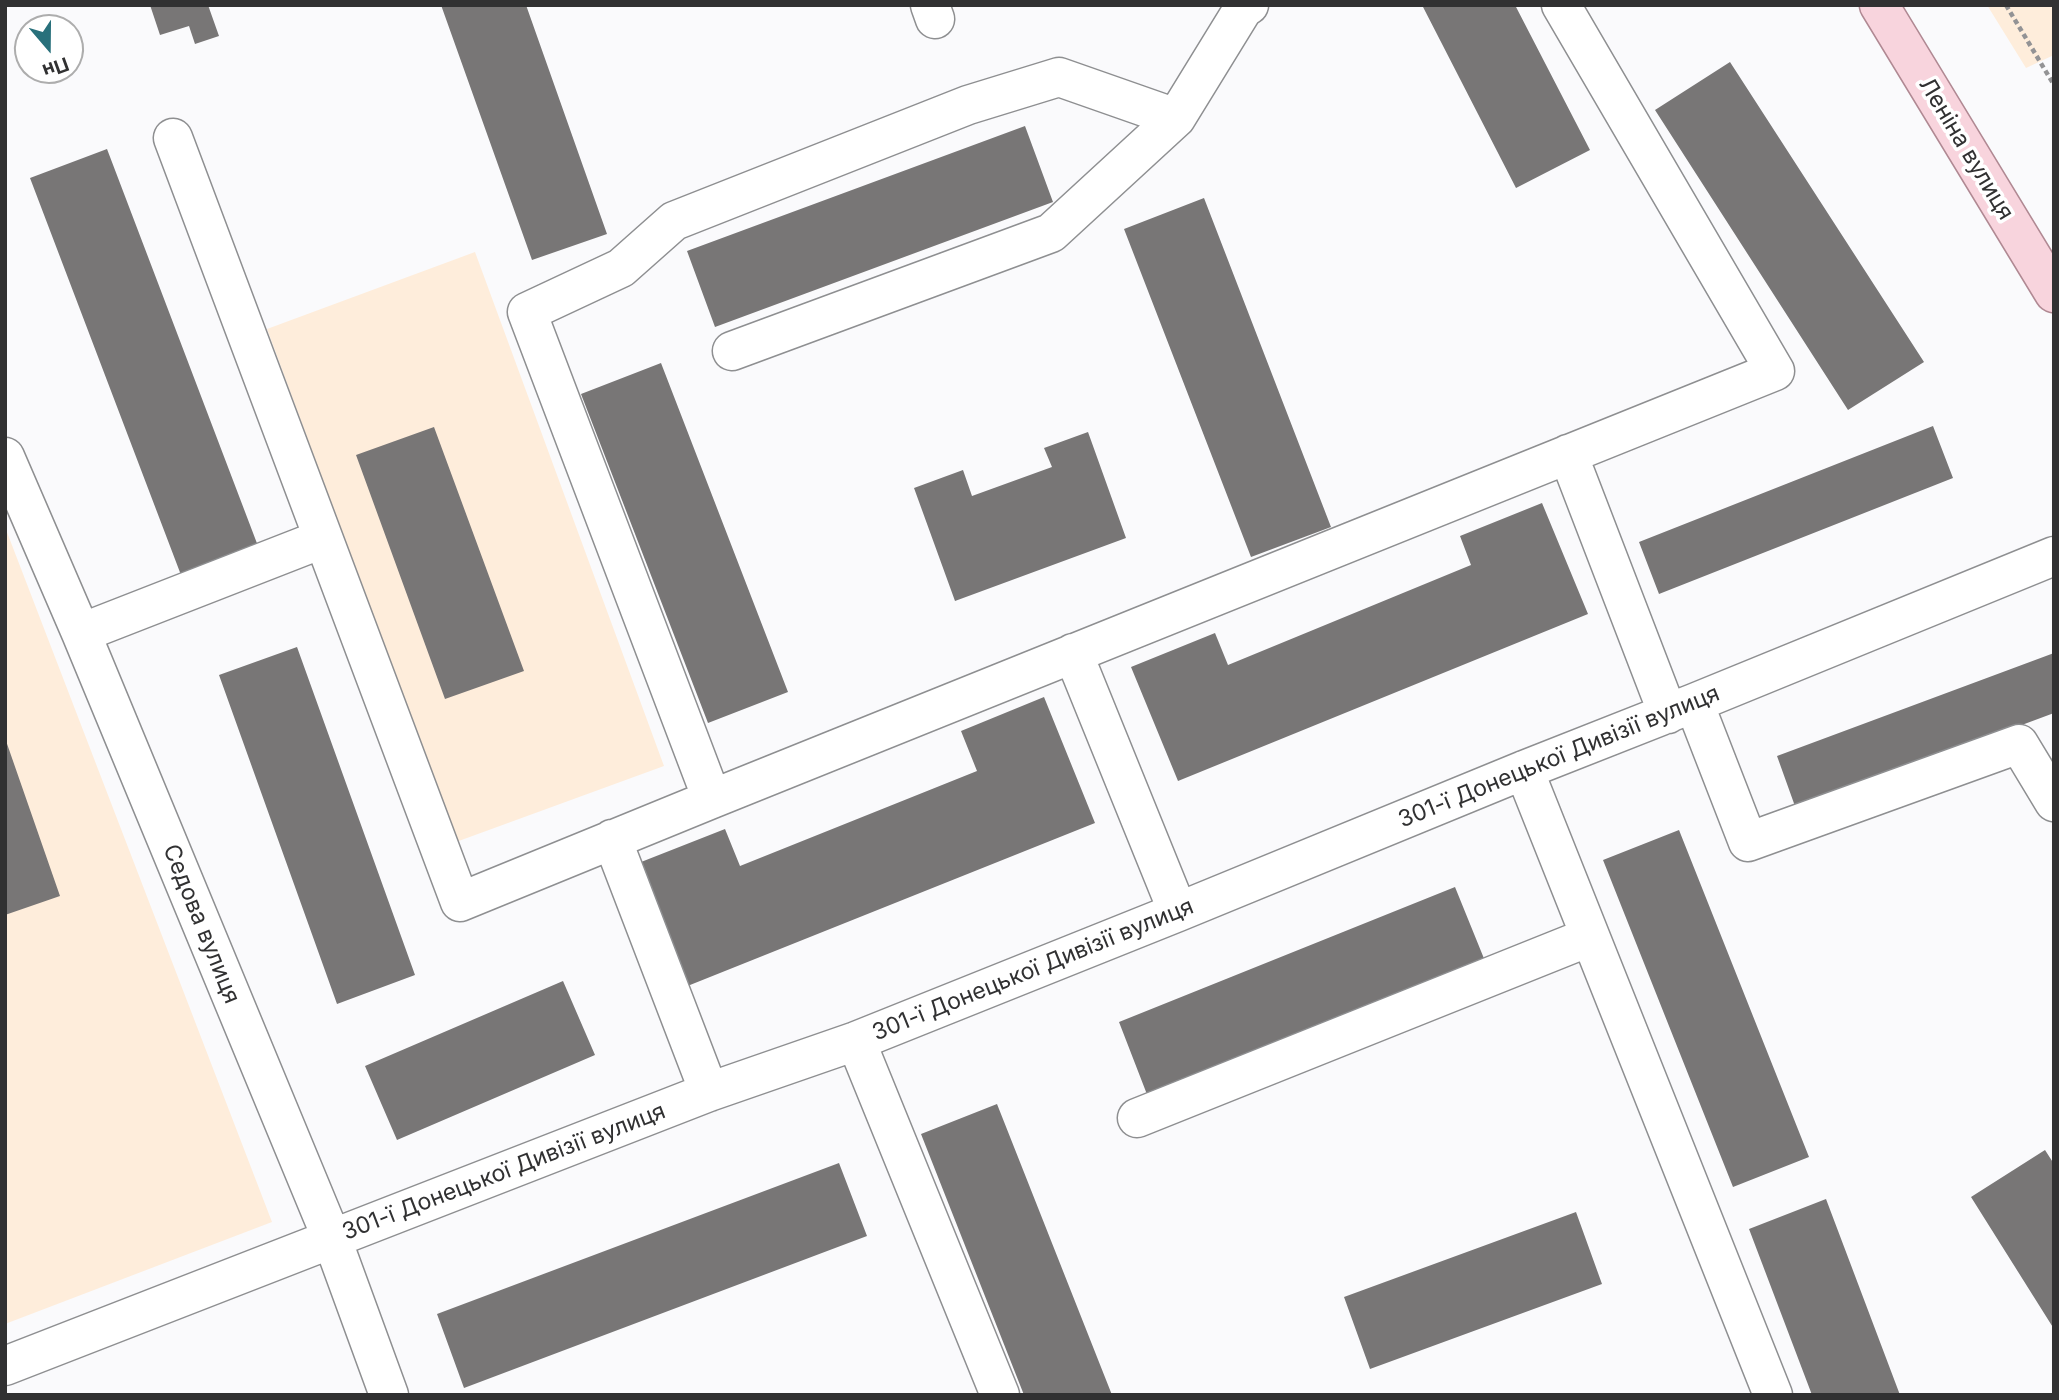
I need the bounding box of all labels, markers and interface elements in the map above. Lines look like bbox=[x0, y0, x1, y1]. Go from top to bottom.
north arrow bbox=[14, 14, 84, 84]
text: Пн bbox=[40, 52, 72, 83]
street label: Леніна вулиця bbox=[1913, 73, 2019, 225]
street label: 301-ї Донецької Дивізії вулиця bbox=[1394, 680, 1724, 834]
street label: Седова вулиця bbox=[157, 840, 245, 1008]
street label: 301-ї Донецької Дивізії вулиця bbox=[868, 893, 1198, 1047]
street label: 301-ї Донецької Дивізії вулиця bbox=[339, 1098, 669, 1246]

